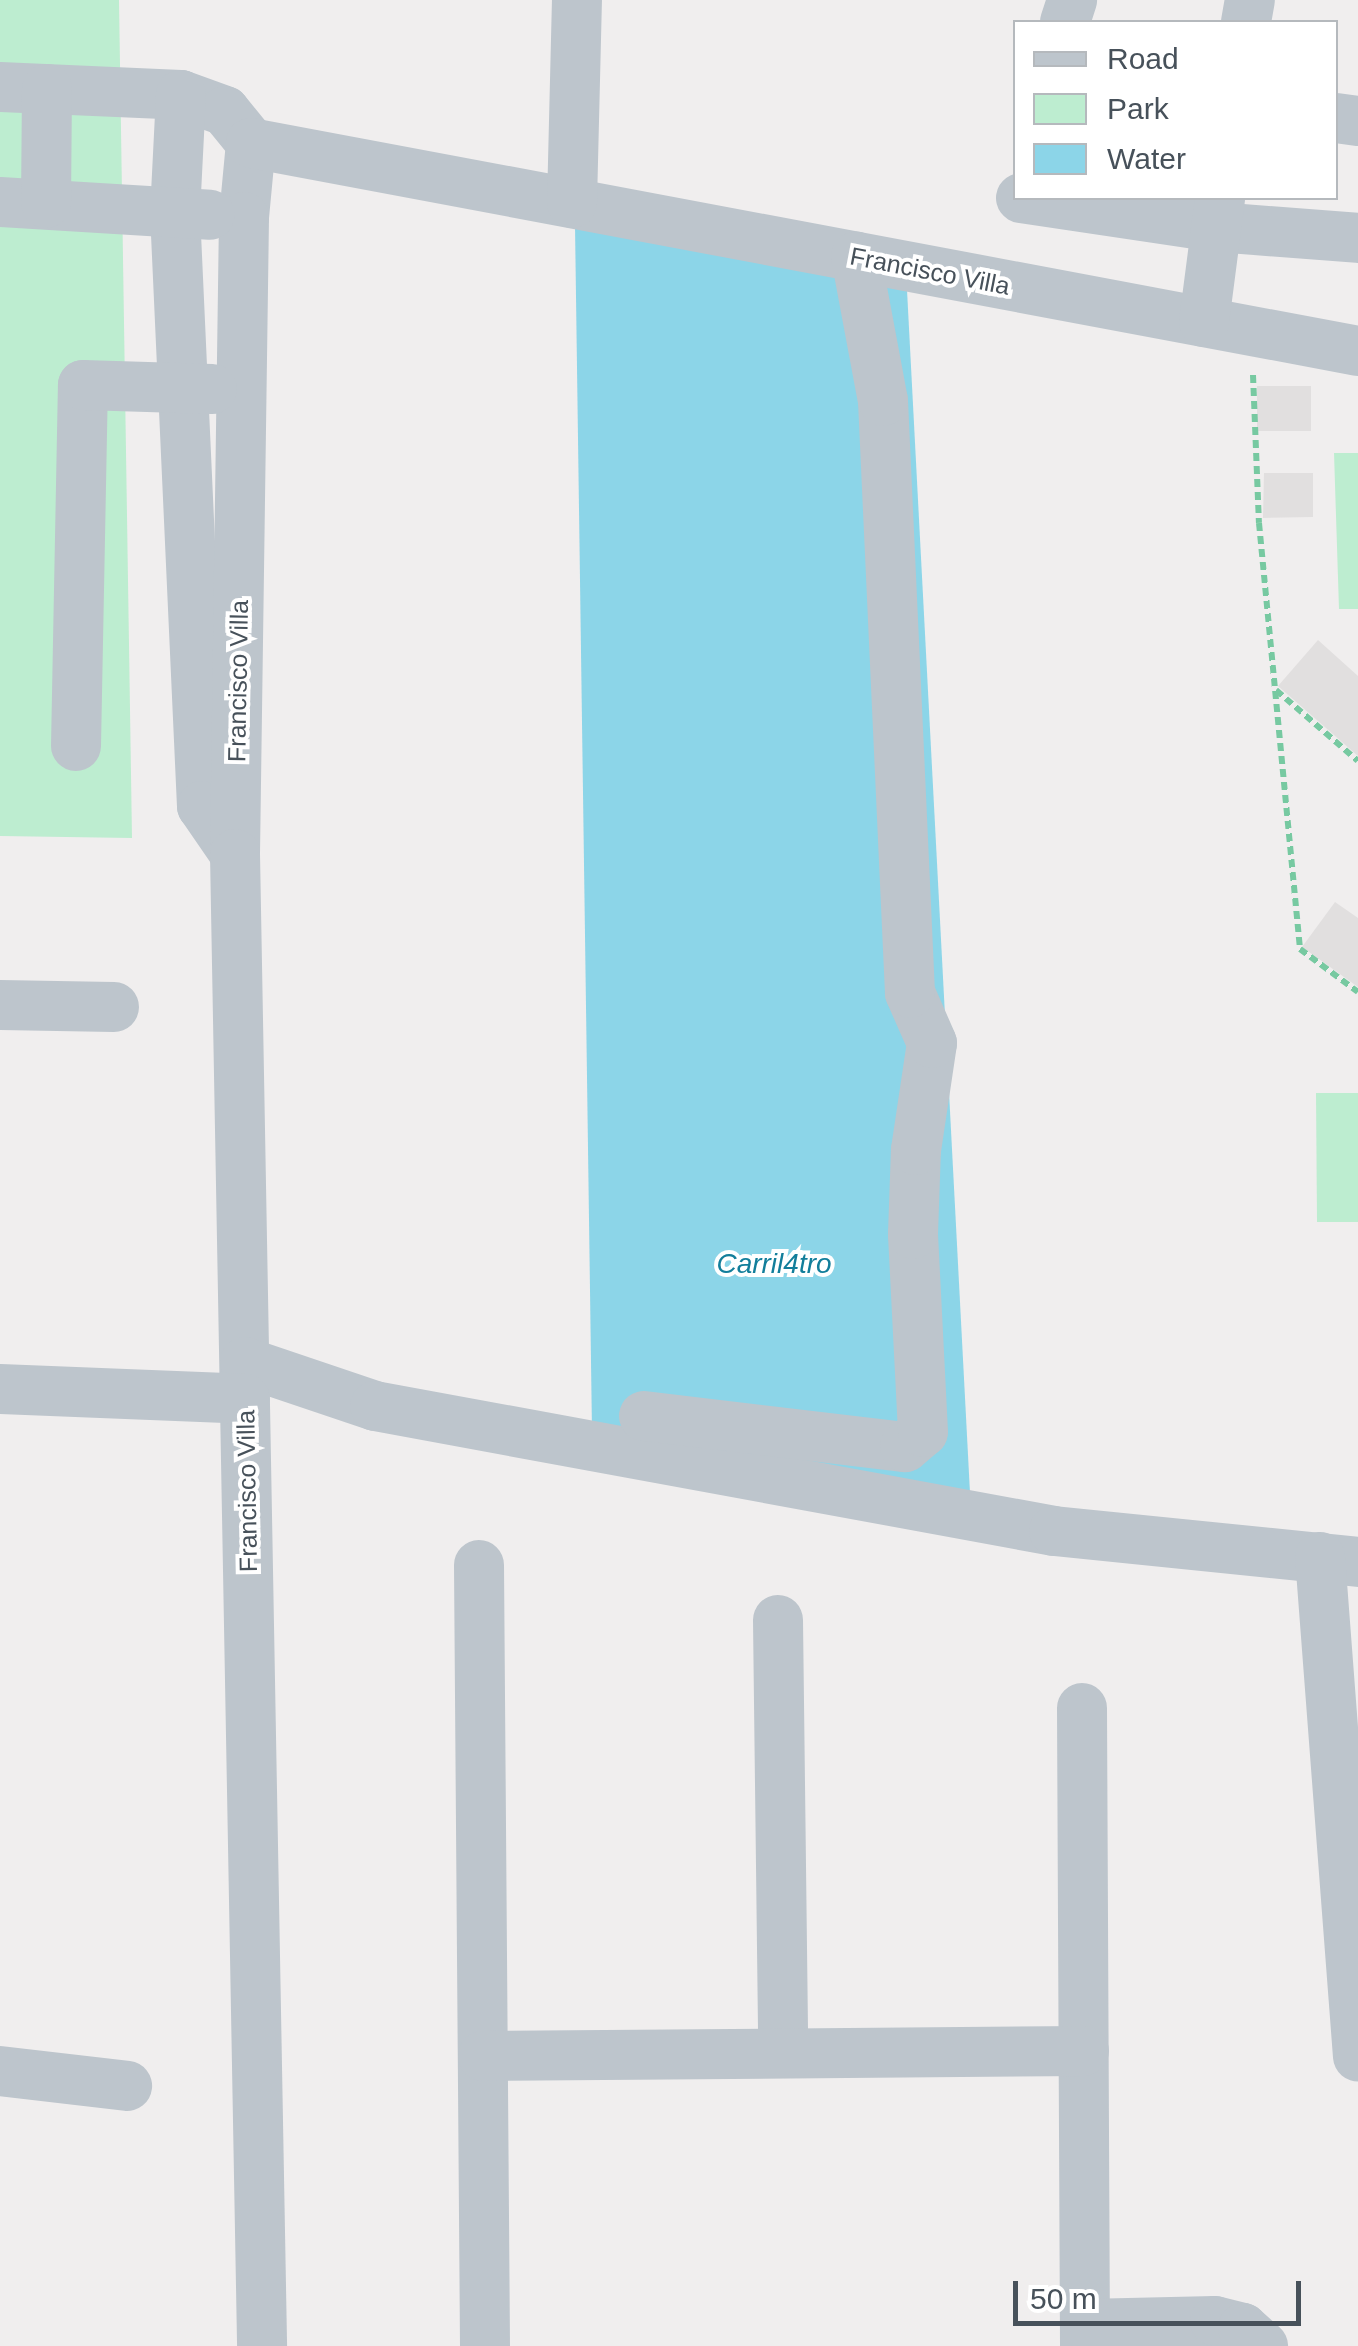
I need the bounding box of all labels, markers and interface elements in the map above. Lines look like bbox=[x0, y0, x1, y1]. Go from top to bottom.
legend bbox=[1013, 20, 1338, 200]
text: Road bbox=[1107, 42, 1179, 75]
text: Park bbox=[1107, 92, 1169, 125]
text: Water bbox=[1107, 142, 1186, 175]
street label: Francisco Villa bbox=[848, 241, 1012, 301]
street label: Francisco Villa bbox=[222, 600, 254, 762]
water label: Carril4tro bbox=[716, 1247, 832, 1281]
street label: Francisco Villa bbox=[231, 1410, 263, 1572]
scale bar bbox=[1018, 2261, 1306, 2323]
text: 50 m bbox=[1030, 2282, 1097, 2315]

